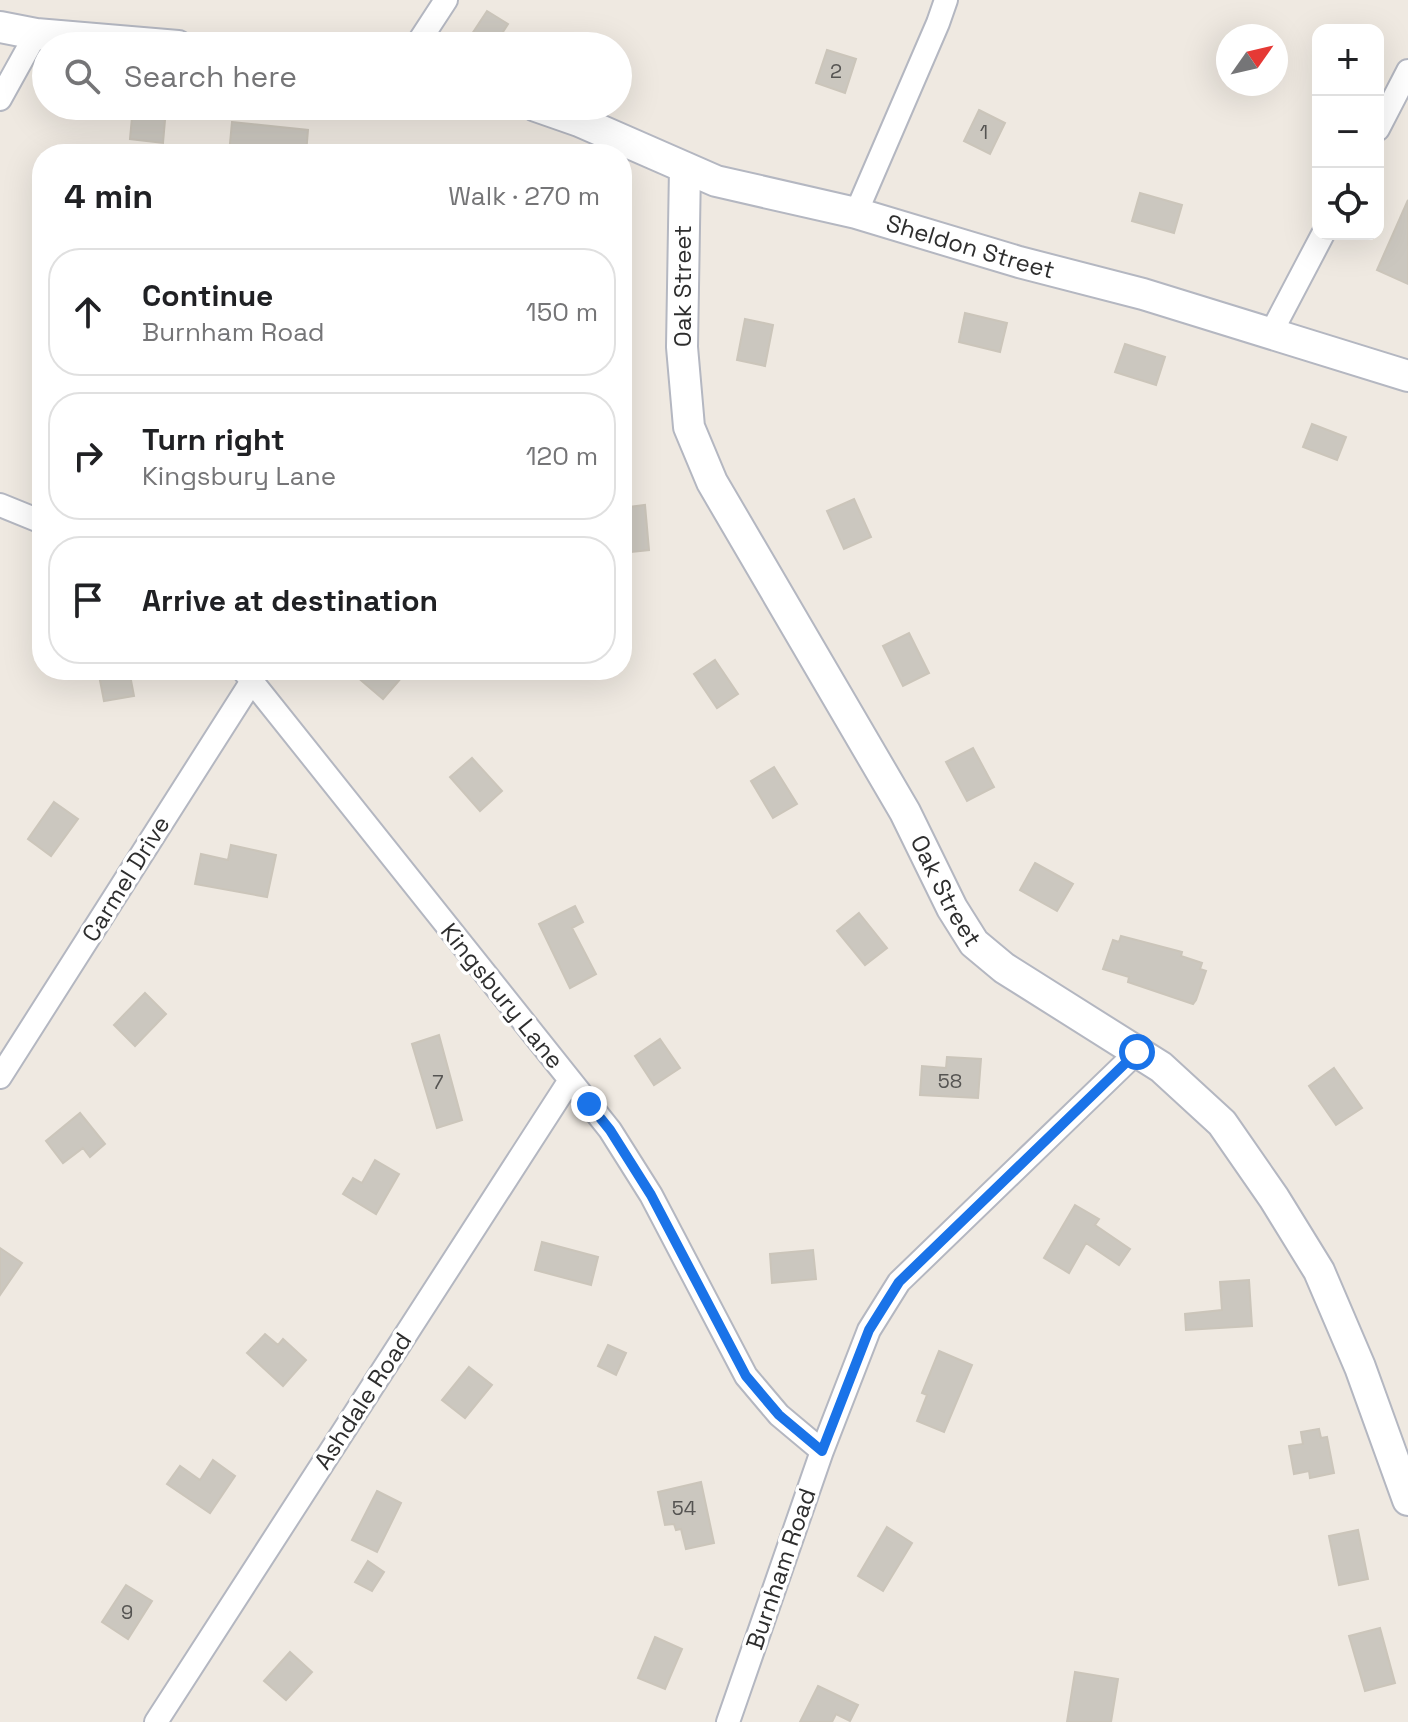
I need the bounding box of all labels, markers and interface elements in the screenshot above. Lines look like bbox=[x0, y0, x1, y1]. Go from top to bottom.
north arrow bbox=[1216, 24, 1288, 96]
map controls bbox=[1312, 24, 1384, 240]
button: + bbox=[1312, 24, 1384, 96]
search box bbox=[32, 32, 632, 120]
icon: search bbox=[60, 54, 104, 98]
text: Search here bbox=[124, 57, 297, 96]
house number: 2 bbox=[830, 58, 842, 84]
button: − bbox=[1312, 96, 1384, 168]
house number: 1 bbox=[980, 119, 988, 145]
button: locate bbox=[1312, 168, 1384, 240]
text: 4 min bbox=[64, 175, 153, 218]
text: Walk · 270 m bbox=[448, 179, 600, 213]
street label: Sheldon Street bbox=[883, 207, 1058, 286]
street label: Oak Street bbox=[667, 225, 698, 347]
text: Continue bbox=[142, 276, 273, 315]
icon: ahead bbox=[66, 290, 110, 334]
text: 150 m bbox=[526, 295, 598, 329]
text: Burnham Road bbox=[142, 315, 325, 349]
text: Turn right bbox=[142, 420, 285, 459]
icon: right bbox=[66, 434, 110, 478]
text: 120 m bbox=[526, 439, 598, 473]
text: Kingsbury Lane bbox=[142, 459, 336, 493]
icon: arrive bbox=[66, 578, 110, 622]
text: Arrive at destination bbox=[142, 581, 438, 620]
street label: Carmel Drive bbox=[75, 810, 177, 947]
street label: Oak Street bbox=[904, 830, 988, 952]
street label: Kingsbury Lane bbox=[434, 916, 571, 1075]
route start bbox=[1119, 1034, 1155, 1070]
house number: 58 bbox=[938, 1068, 962, 1094]
house number: 7 bbox=[432, 1069, 444, 1095]
route end bbox=[571, 1086, 607, 1122]
street label: Ashdale Road bbox=[307, 1326, 418, 1475]
street label: Burnham Road bbox=[738, 1484, 823, 1654]
house number: 54 bbox=[672, 1495, 696, 1521]
house number: 9 bbox=[121, 1599, 133, 1625]

